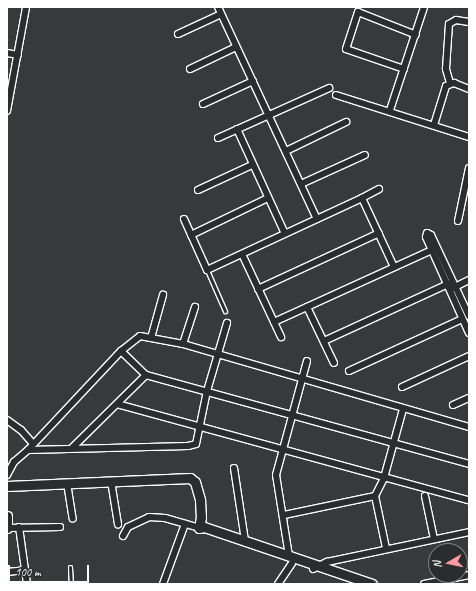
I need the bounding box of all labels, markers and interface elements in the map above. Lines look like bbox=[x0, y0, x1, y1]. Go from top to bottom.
north arrow bbox=[428, 543, 468, 583]
scale bar bbox=[10, 557, 91, 583]
text: N bbox=[430, 560, 445, 569]
text: 100 m bbox=[15, 564, 41, 580]

